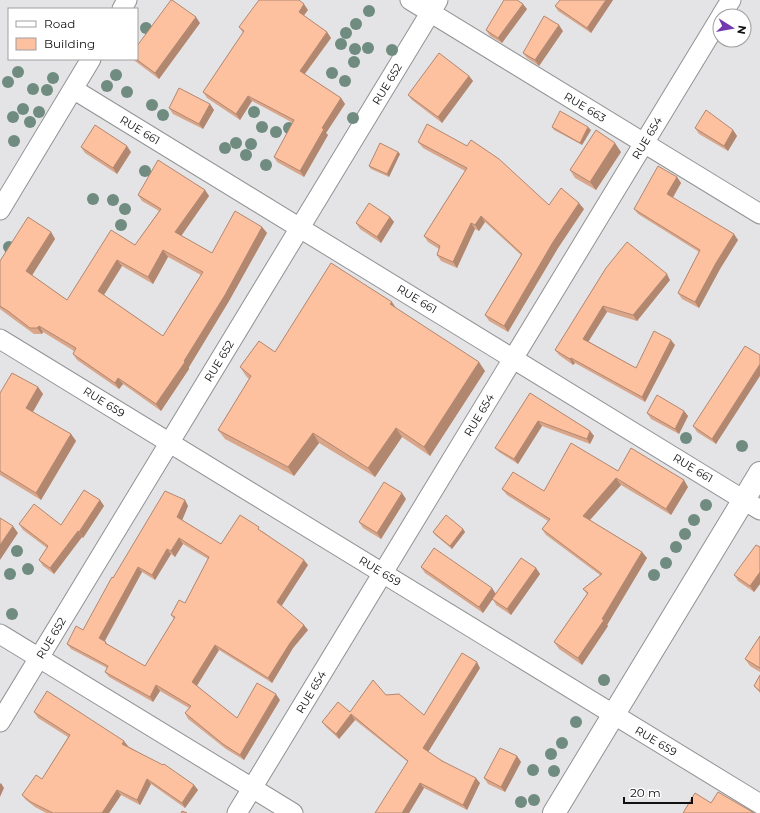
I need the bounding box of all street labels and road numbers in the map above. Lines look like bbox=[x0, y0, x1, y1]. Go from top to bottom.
street label: RUE 652 bbox=[369, 61, 405, 107]
street label: RUE 663 bbox=[561, 89, 609, 125]
street label: RUE 661 bbox=[117, 113, 163, 147]
street label: RUE 654 bbox=[629, 114, 666, 162]
street label: RUE 661 bbox=[394, 282, 440, 316]
street label: RUE 652 bbox=[201, 338, 237, 384]
street label: RUE 659 bbox=[81, 384, 128, 420]
street label: RUE 654 bbox=[461, 391, 498, 439]
street label: RUE 661 bbox=[670, 451, 716, 485]
street label: RUE 659 bbox=[356, 553, 404, 589]
street label: RUE 652 bbox=[33, 615, 69, 661]
street label: RUE 654 bbox=[293, 668, 330, 716]
street label: RUE 659 bbox=[632, 723, 680, 759]

